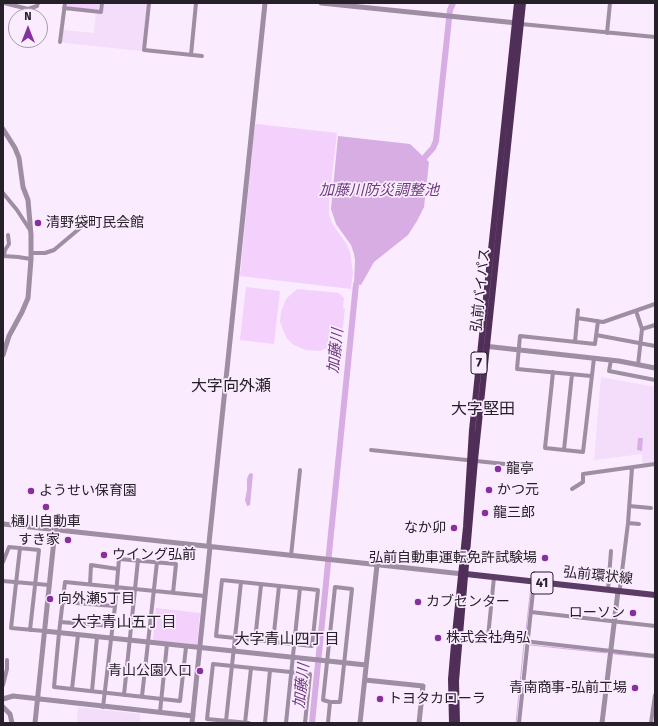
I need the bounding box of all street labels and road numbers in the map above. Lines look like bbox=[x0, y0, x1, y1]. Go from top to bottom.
street label: 弘前バイパス bbox=[468, 247, 494, 333]
road number: 7 bbox=[471, 352, 487, 374]
street label: 弘前環状線 bbox=[562, 564, 634, 588]
road number: 41 bbox=[531, 572, 553, 594]

